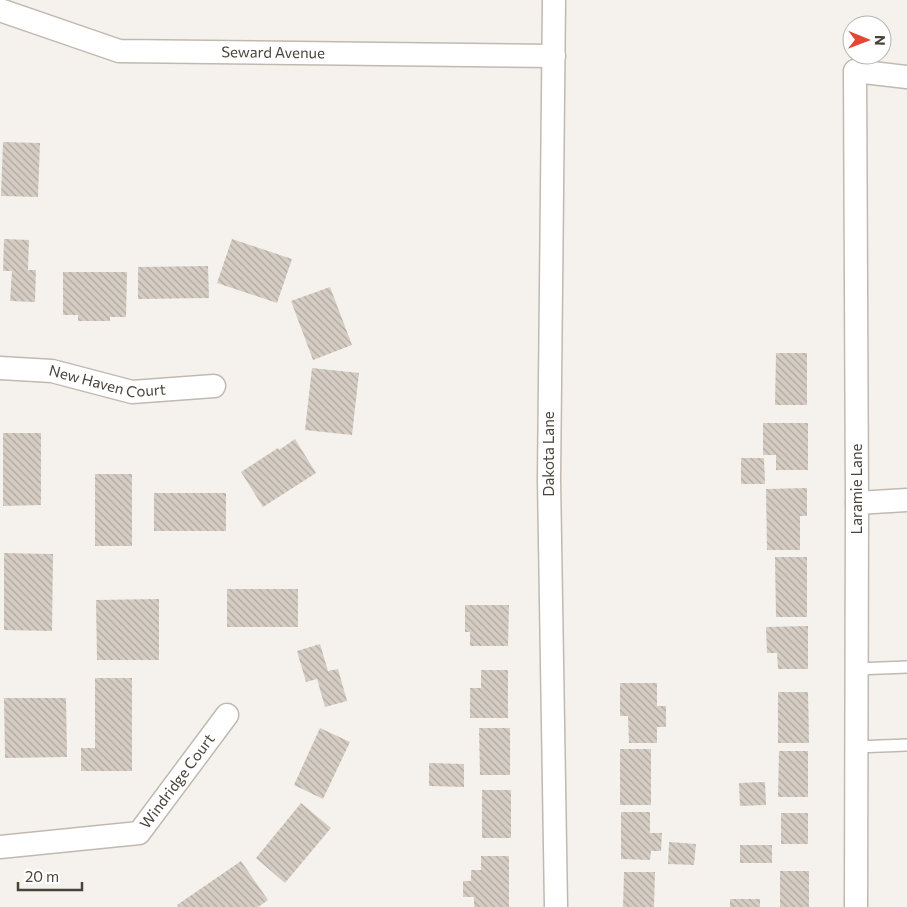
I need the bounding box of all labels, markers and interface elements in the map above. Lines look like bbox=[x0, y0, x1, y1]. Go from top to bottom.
north arrow bbox=[842, 15, 892, 65]
text: N bbox=[872, 35, 889, 46]
street label: Seward Avenue bbox=[221, 42, 325, 61]
street label: New Haven Court bbox=[47, 361, 166, 401]
street label: Dakota Lane bbox=[539, 411, 557, 497]
street label: Laramie Lane bbox=[847, 444, 865, 534]
street label: Windridge Court bbox=[135, 730, 218, 832]
scale bar bbox=[18, 860, 81, 892]
text: 20 m bbox=[25, 867, 59, 885]

